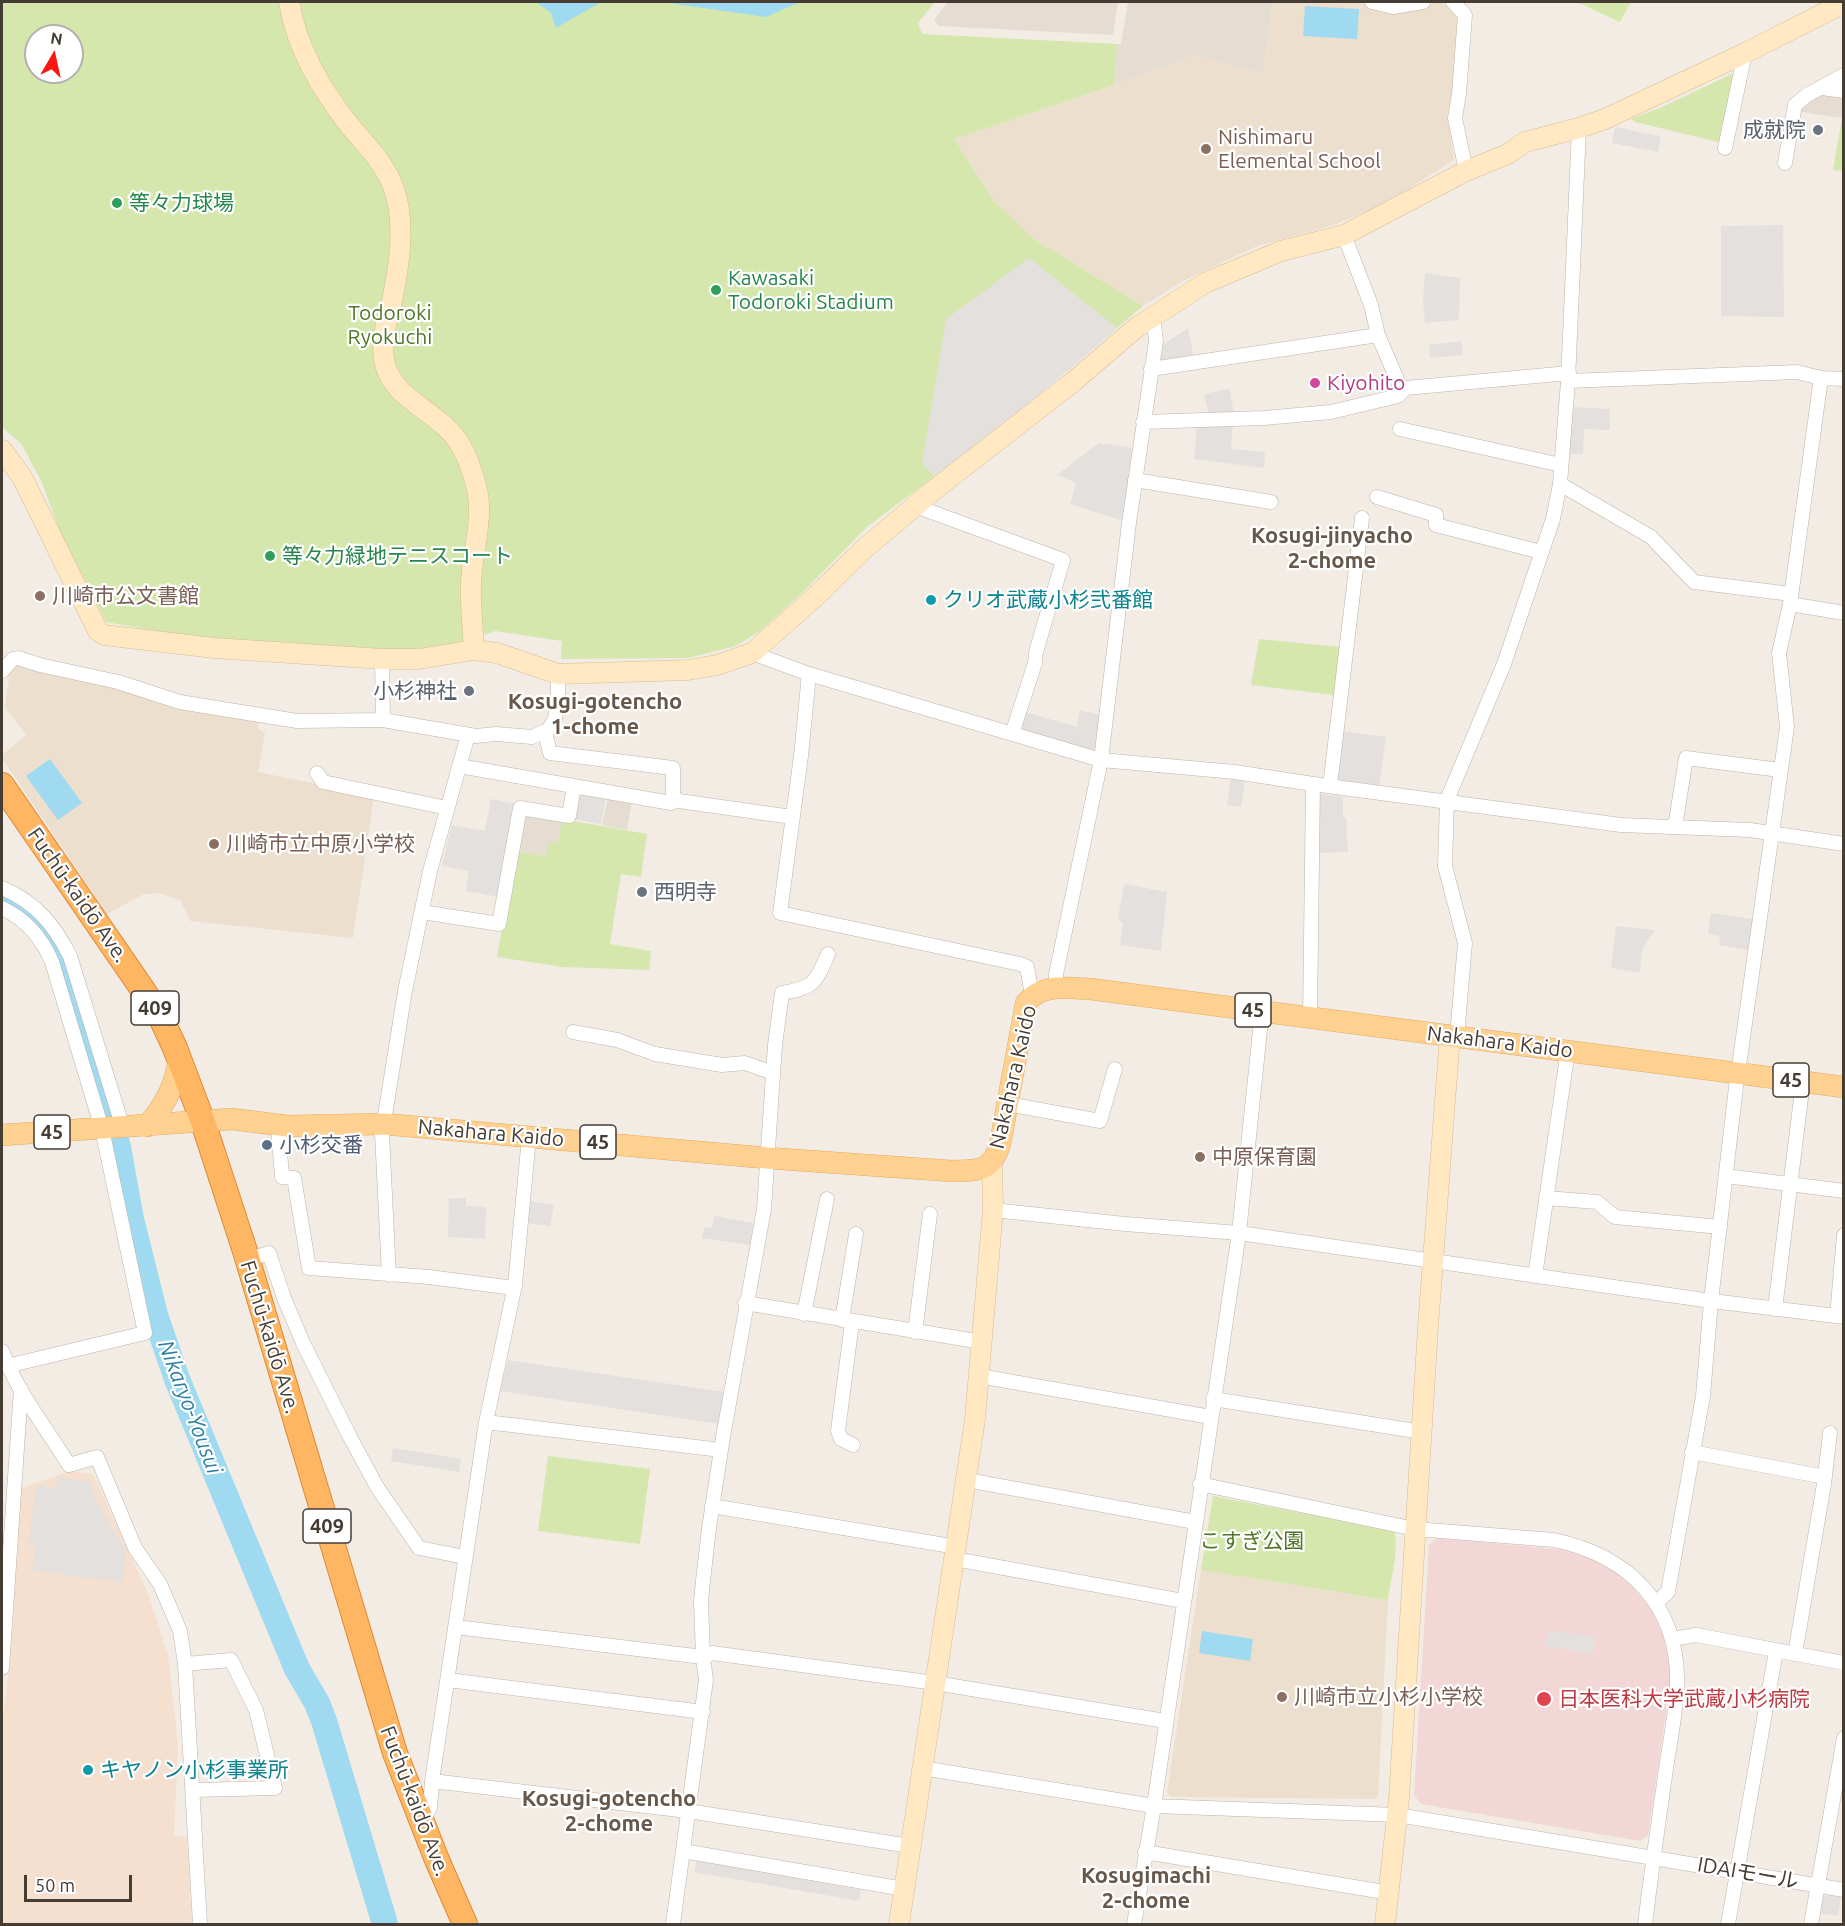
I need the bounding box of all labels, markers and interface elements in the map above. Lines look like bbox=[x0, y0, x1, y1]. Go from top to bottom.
north arrow bbox=[24, 24, 84, 84]
text: N bbox=[49, 28, 64, 48]
place label: 成就院 bbox=[1743, 117, 1806, 143]
marker: 成就院 bbox=[1811, 123, 1825, 137]
place label: Nishimaru Elemental School bbox=[1218, 124, 1381, 174]
marker: Nishimaru Elemental School bbox=[1199, 142, 1213, 156]
place label: 等々力球場 bbox=[129, 190, 234, 216]
marker: 等々力球場 bbox=[110, 196, 124, 210]
place label: Kawasaki Todoroki Stadium bbox=[728, 265, 894, 315]
marker: Kawasaki Todoroki Stadium bbox=[709, 283, 723, 297]
park label: Todoroki Ryokuchi bbox=[348, 300, 432, 350]
place label: Kiyohito bbox=[1327, 370, 1405, 396]
marker: Kiyohito bbox=[1308, 376, 1322, 390]
district label: Kosugi-jinyacho 2-chome bbox=[1251, 523, 1413, 574]
place label: 等々力緑地テニスコート bbox=[282, 543, 513, 569]
marker: 等々力緑地テニスコート bbox=[263, 549, 277, 563]
place label: 川崎市公文書館 bbox=[52, 583, 199, 609]
place label: クリオ武蔵小杉弐番館 bbox=[943, 587, 1153, 613]
marker: 川崎市公文書館 bbox=[33, 589, 47, 603]
marker: クリオ武蔵小杉弐番館 bbox=[924, 593, 938, 607]
place label: 小杉神社 bbox=[373, 678, 457, 704]
marker: 小杉神社 bbox=[462, 684, 476, 698]
district label: Kosugi-gotencho 1-chome bbox=[508, 689, 682, 740]
street label: Fuchū-kaidō Ave. bbox=[22, 823, 134, 967]
place label: 川崎市立中原小学校 bbox=[226, 831, 415, 857]
marker: 川崎市立中原小学校 bbox=[207, 837, 221, 851]
place label: 西明寺 bbox=[654, 879, 717, 905]
marker: 西明寺 bbox=[635, 885, 649, 899]
road number: 409 bbox=[131, 991, 179, 1025]
road number: 45 bbox=[1235, 993, 1271, 1027]
street label: Nakahara Kaido bbox=[984, 1003, 1042, 1151]
street label: Nakahara Kaido bbox=[1426, 1021, 1574, 1063]
road number: 45 bbox=[1773, 1063, 1809, 1097]
street label: Nakahara Kaido bbox=[417, 1114, 565, 1152]
road number: 45 bbox=[34, 1115, 70, 1149]
road number: 45 bbox=[580, 1125, 616, 1159]
place label: 小杉交番 bbox=[279, 1132, 363, 1158]
marker: 小杉交番 bbox=[260, 1138, 274, 1152]
place label: 中原保育園 bbox=[1212, 1144, 1317, 1170]
marker: 中原保育園 bbox=[1193, 1150, 1207, 1164]
street label: Fuchū-kaidō Ave. bbox=[235, 1257, 305, 1417]
water label: Nikaryo-Yousui bbox=[152, 1336, 228, 1478]
road number: 409 bbox=[303, 1509, 351, 1543]
park label: こすぎ公園 bbox=[1200, 1528, 1304, 1554]
place label: 川崎市立小杉小学校 bbox=[1294, 1684, 1483, 1710]
place label: 日本医科大学武蔵小杉病院 bbox=[1558, 1686, 1810, 1712]
marker: 川崎市立小杉小学校 bbox=[1275, 1690, 1289, 1704]
marker: 日本医科大学武蔵小杉病院 bbox=[1535, 1690, 1553, 1708]
street label: Fuchū-kaidō Ave. bbox=[375, 1722, 455, 1880]
place label: キヤノン小杉事業所 bbox=[100, 1757, 289, 1783]
marker: キヤノン小杉事業所 bbox=[81, 1763, 95, 1777]
district label: Kosugi-gotencho 2-chome bbox=[522, 1786, 696, 1838]
street label: IDAIモール bbox=[1696, 1852, 1800, 1894]
scale bar bbox=[27, 1863, 135, 1901]
district label: Kosugimachi 2-chome bbox=[1081, 1863, 1211, 1915]
text: 50 m bbox=[35, 1875, 75, 1895]

